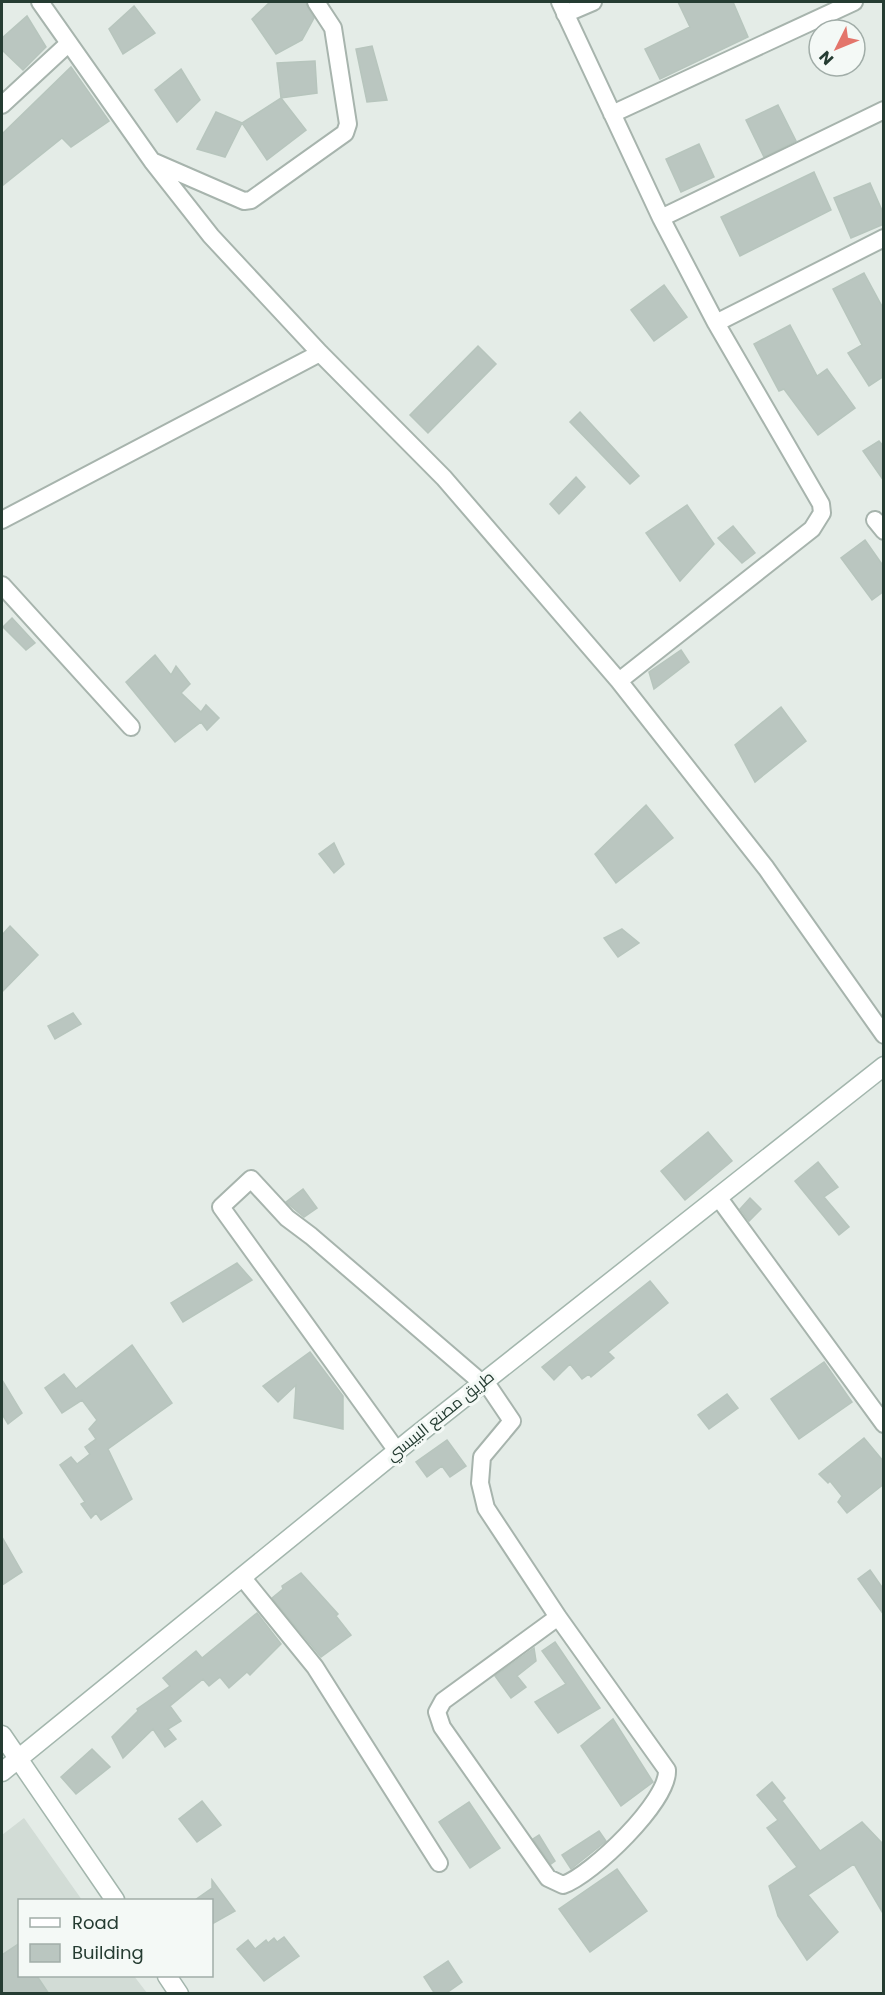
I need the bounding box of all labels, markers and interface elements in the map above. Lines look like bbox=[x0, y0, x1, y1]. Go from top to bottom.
north arrow bbox=[807, 18, 867, 78]
text: N bbox=[814, 46, 839, 70]
street label: طريق مصنع البيبسي bbox=[381, 1365, 500, 1468]
legend bbox=[18, 1899, 213, 1977]
text: Road bbox=[72, 1910, 119, 1935]
text: Building bbox=[72, 1940, 144, 1965]

